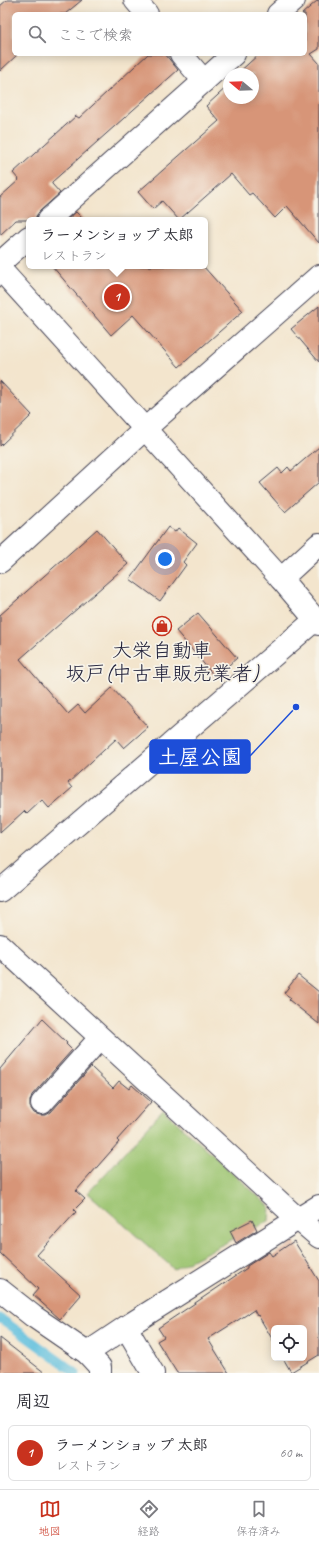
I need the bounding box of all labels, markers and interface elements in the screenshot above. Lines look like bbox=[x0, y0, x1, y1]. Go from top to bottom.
search box bbox=[12, 12, 307, 56]
icon: search bbox=[26, 23, 48, 45]
text: ここで検索 bbox=[58, 26, 133, 45]
north arrow bbox=[223, 68, 259, 104]
popup bbox=[26, 217, 208, 269]
text: ラーメンショップ 太郎 bbox=[41, 226, 193, 245]
text: レストラン bbox=[41, 248, 107, 264]
pin: 1 bbox=[104, 282, 130, 312]
your location bbox=[155, 549, 175, 569]
shop icon: 大栄自動車 坂戸(中古車販売業者) bbox=[151, 615, 173, 637]
place label: 大栄自動車 坂戸(中古車販売業者) bbox=[65, 638, 260, 686]
callout: 土屋公園 bbox=[150, 740, 250, 773]
text: 土屋公園 bbox=[158, 744, 242, 770]
map controls bbox=[271, 1325, 307, 1361]
button: locate bbox=[271, 1325, 307, 1361]
text: 周辺 bbox=[16, 1391, 50, 1412]
text: ラーメンショップ 太郎 bbox=[55, 1436, 207, 1455]
text: 1 bbox=[27, 1445, 33, 1461]
text: 60 m bbox=[280, 1445, 302, 1461]
text: レストラン bbox=[55, 1458, 121, 1474]
tab: 地図 bbox=[39, 1498, 61, 1538]
tab: 経路 bbox=[138, 1498, 160, 1538]
tab: 保存済み bbox=[237, 1498, 281, 1538]

